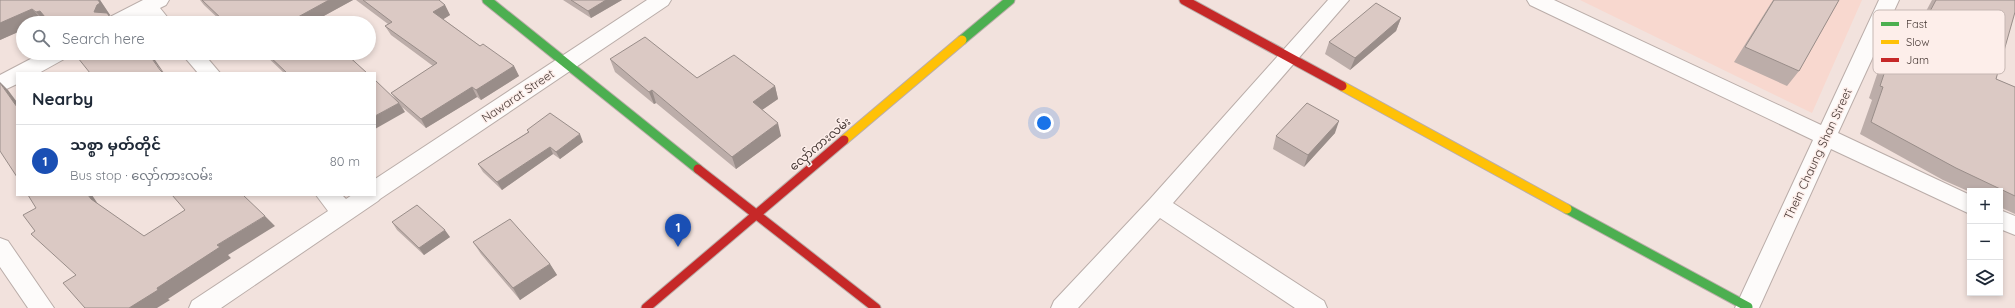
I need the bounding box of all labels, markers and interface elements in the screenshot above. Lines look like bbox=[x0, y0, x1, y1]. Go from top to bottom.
legend bbox=[1873, 10, 2005, 74]
search box bbox=[16, 16, 376, 60]
text: Fast bbox=[1906, 17, 1928, 31]
icon: search bbox=[30, 27, 52, 49]
text: Search here bbox=[62, 29, 145, 48]
text: Slow bbox=[1906, 35, 1930, 49]
text: Jam bbox=[1906, 53, 1929, 67]
street label: Nawarat Street bbox=[479, 66, 557, 125]
street label: Thein Chaung Shan Street bbox=[1780, 85, 1855, 222]
text: Nearby bbox=[32, 88, 93, 109]
street label: လှော်ကားလမ်း bbox=[785, 113, 855, 176]
your location bbox=[1034, 113, 1054, 133]
text: သစ္စာ မှတ်တိုင် bbox=[70, 135, 161, 154]
text: 1 bbox=[42, 153, 48, 169]
text: 80 m bbox=[330, 153, 360, 169]
text: Bus stop · လှော်ကားလမ်း bbox=[70, 167, 213, 183]
map controls bbox=[1967, 188, 2003, 296]
button: + bbox=[1967, 188, 2003, 224]
pin: 1 bbox=[665, 214, 691, 247]
button: − bbox=[1967, 224, 2003, 260]
button: layers bbox=[1967, 260, 2003, 296]

